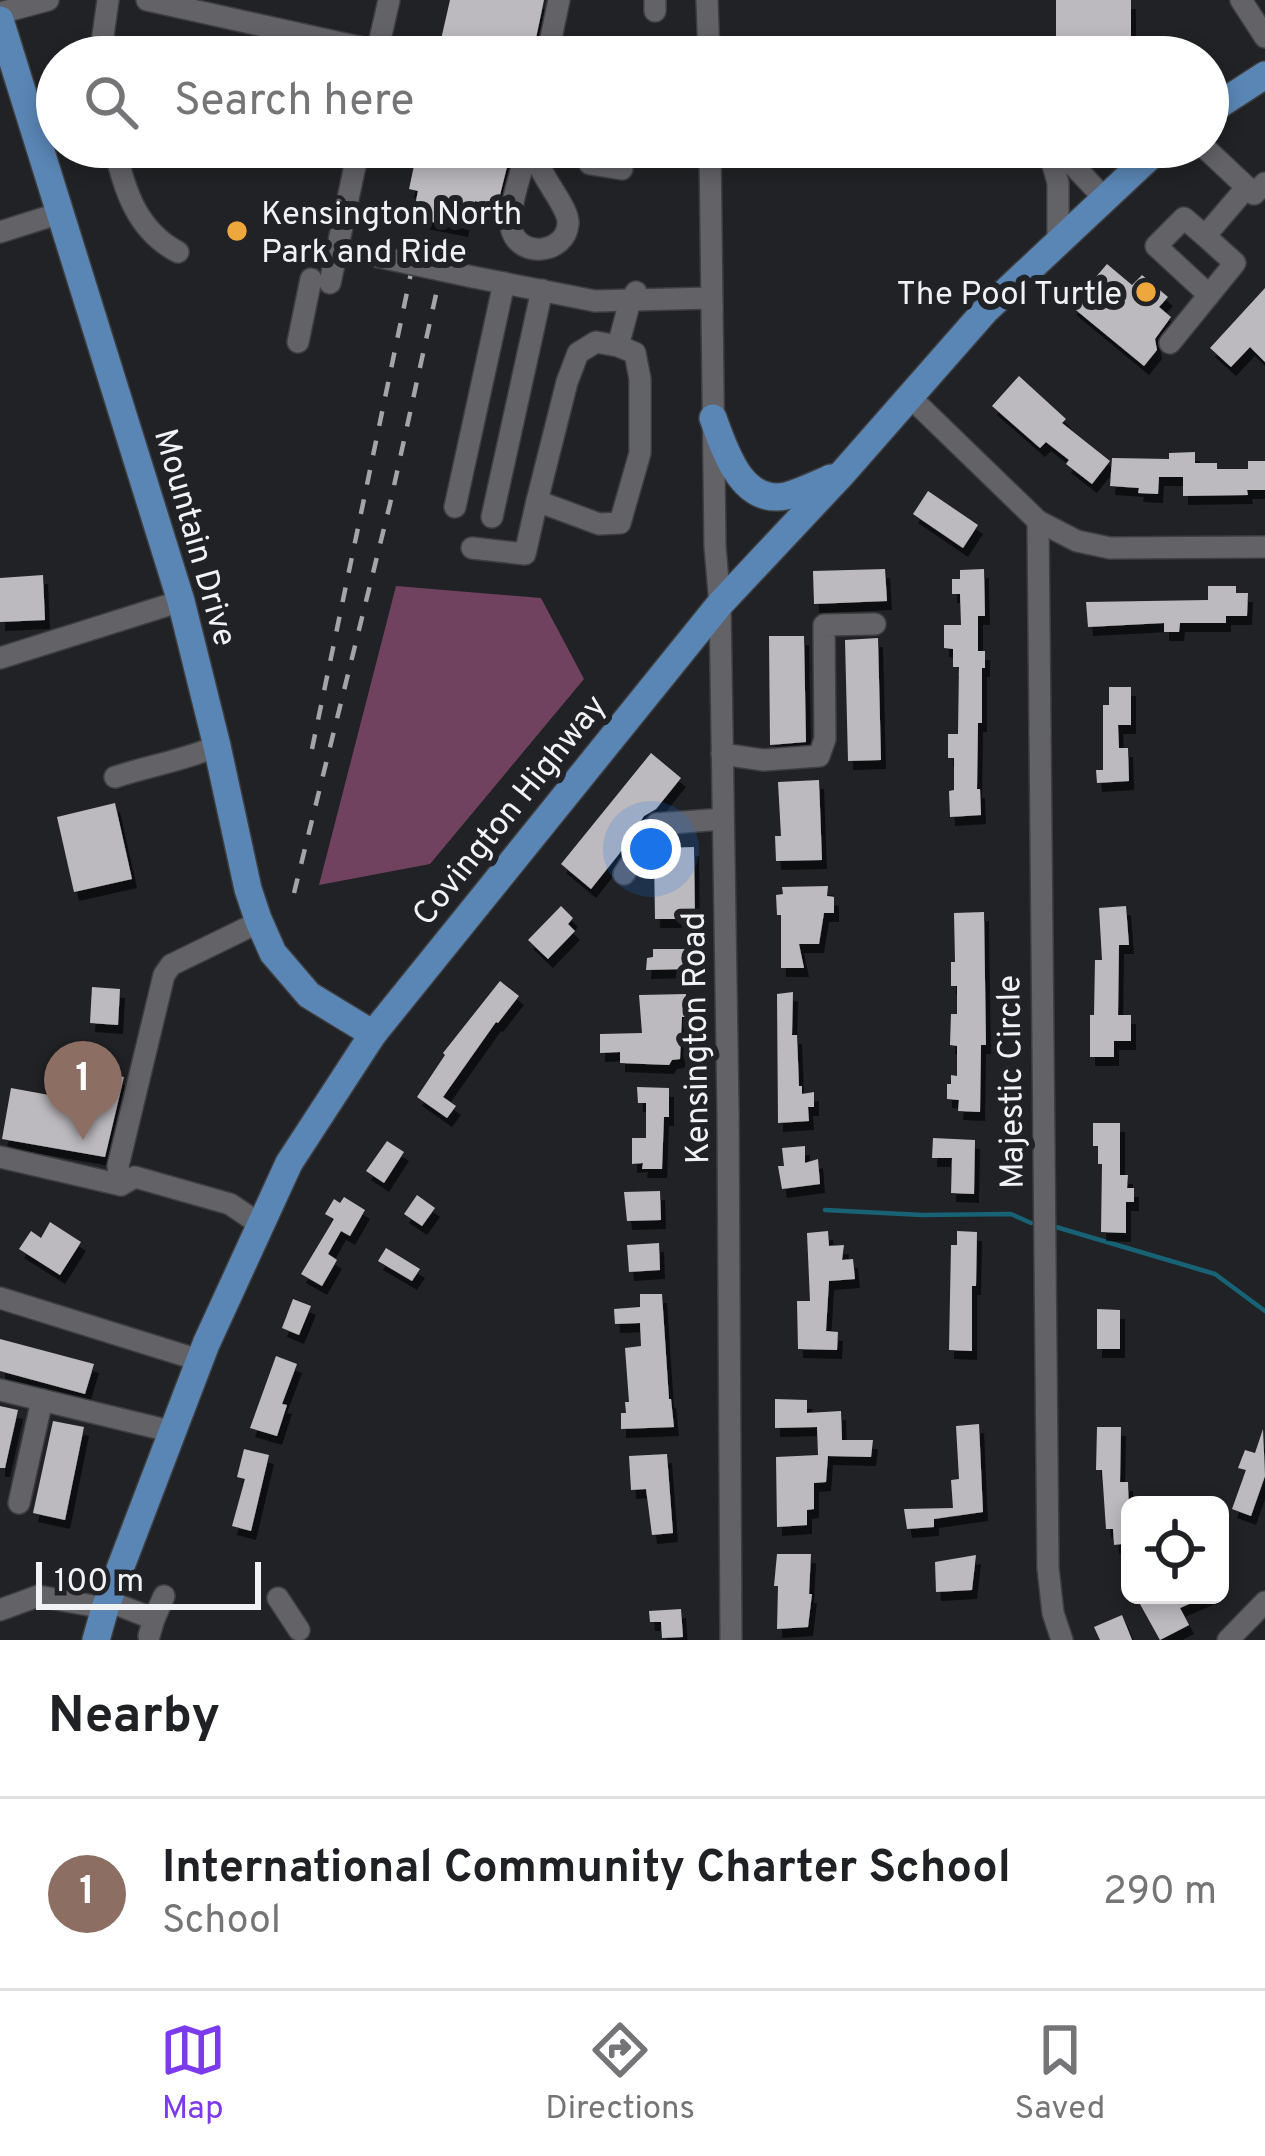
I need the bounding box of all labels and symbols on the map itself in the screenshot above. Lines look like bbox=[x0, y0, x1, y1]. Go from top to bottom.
place label: Kensington North Park and Ride bbox=[261, 195, 522, 275]
marker: Kensington North Park and Ride bbox=[224, 218, 250, 244]
place label: The Pool Turtle bbox=[897, 275, 1122, 317]
marker: The Pool Turtle bbox=[1133, 279, 1159, 305]
street label: Mountain Drive bbox=[142, 425, 244, 652]
street label: Covington Highway bbox=[405, 687, 617, 936]
your location bbox=[621, 819, 681, 879]
street label: Kensington Road bbox=[675, 911, 721, 1164]
street label: Majestic Circle bbox=[990, 975, 1036, 1189]
pin: 1 bbox=[44, 1041, 122, 1140]
scale bar bbox=[36, 1556, 261, 1609]

